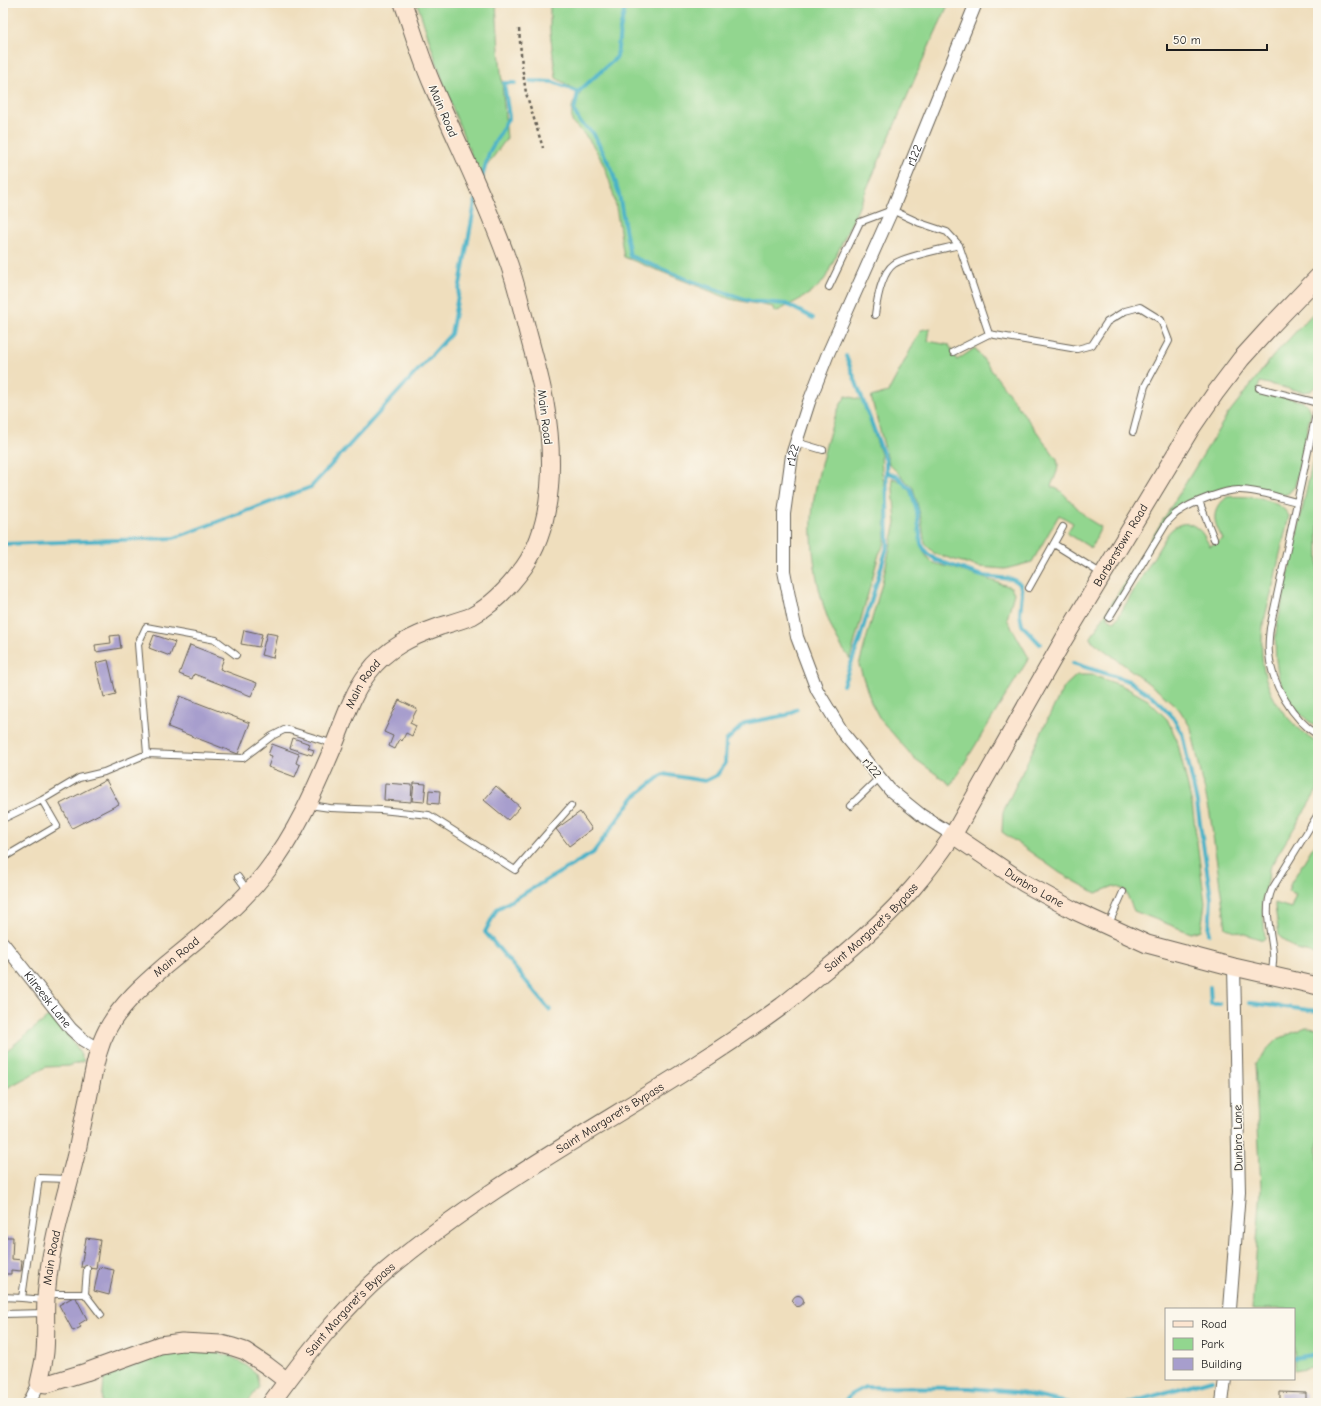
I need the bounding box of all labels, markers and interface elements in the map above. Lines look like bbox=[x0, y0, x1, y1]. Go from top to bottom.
scale bar bbox=[1167, 26, 1267, 52]
text: 50 m bbox=[1173, 33, 1201, 47]
street label: Main Road bbox=[426, 83, 460, 139]
street label: r122 bbox=[904, 142, 925, 168]
street label: Main Road bbox=[535, 389, 555, 445]
street label: r122 bbox=[784, 442, 802, 467]
street label: Barberstown Road bbox=[1090, 501, 1151, 589]
street label: Main Road bbox=[342, 656, 383, 711]
street label: r122 bbox=[860, 755, 884, 781]
street label: Dunbro Lane bbox=[1002, 865, 1066, 911]
street label: Saint Margaret's Bypass bbox=[821, 880, 921, 975]
street label: Main Road bbox=[150, 934, 202, 980]
street label: Kilreesk Lane bbox=[21, 968, 74, 1031]
street label: Saint Margaret's Bypass bbox=[554, 1080, 666, 1156]
street label: Dunbro Lane bbox=[1230, 1105, 1246, 1171]
street label: Main Road bbox=[40, 1229, 63, 1286]
street label: Saint Margaret's Bypass bbox=[302, 1260, 398, 1359]
legend bbox=[1165, 1308, 1295, 1380]
text: Road bbox=[1201, 1317, 1227, 1331]
text: Park bbox=[1201, 1337, 1224, 1351]
text: Building bbox=[1201, 1357, 1242, 1371]

